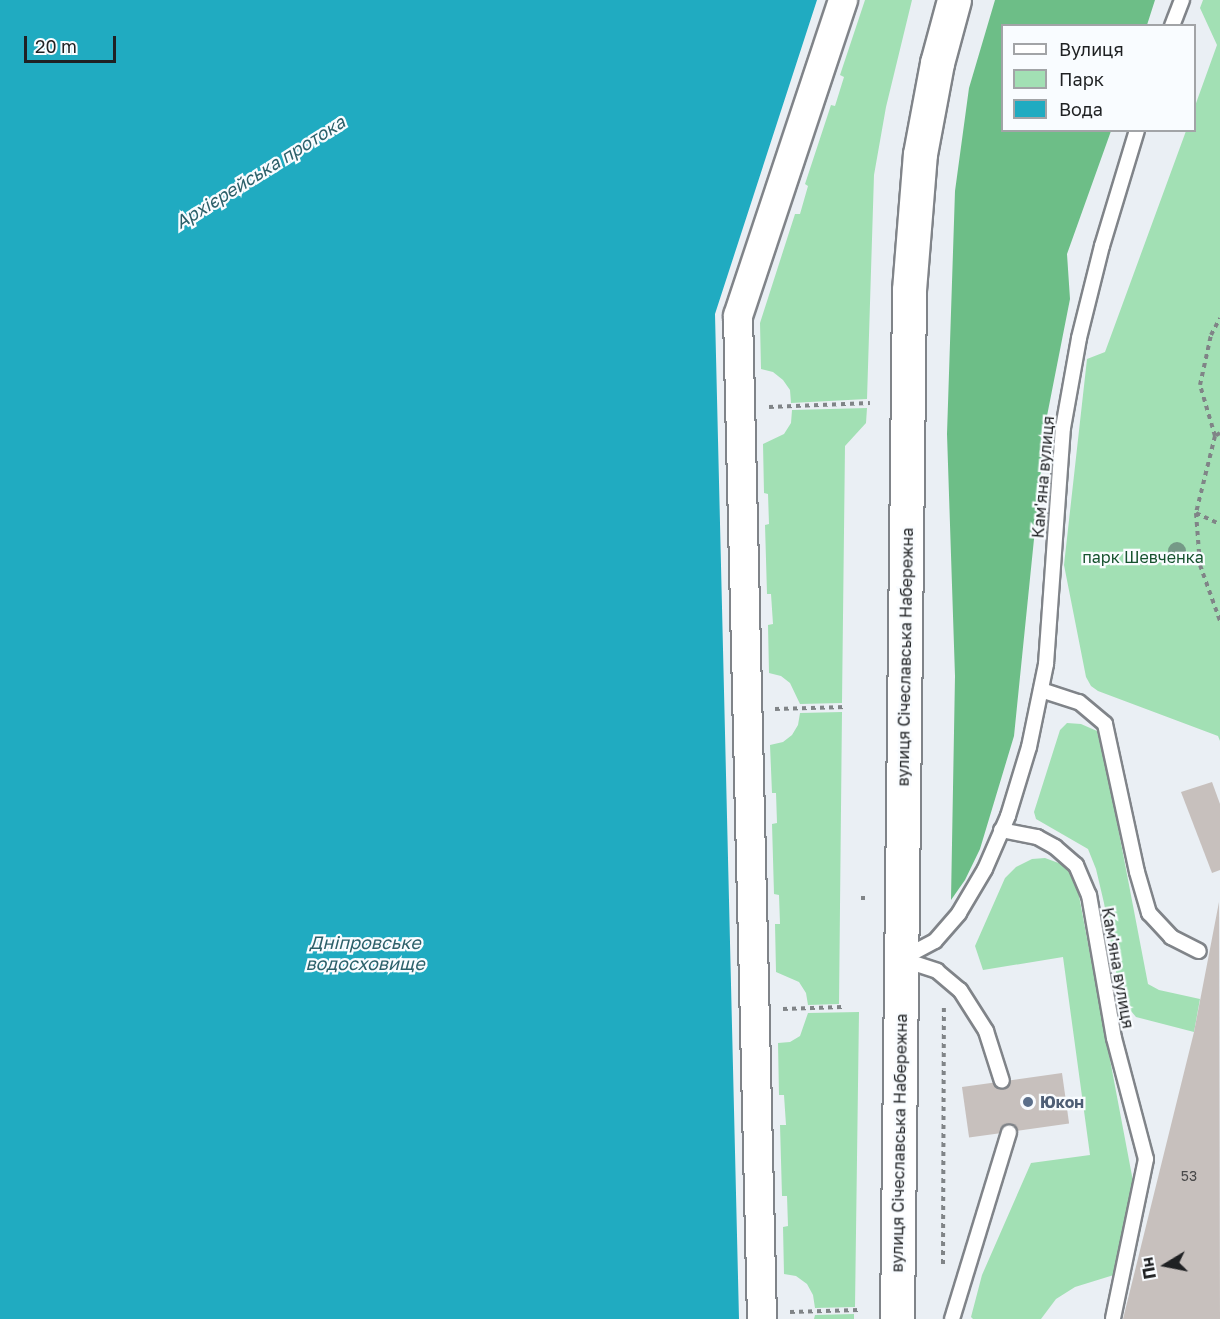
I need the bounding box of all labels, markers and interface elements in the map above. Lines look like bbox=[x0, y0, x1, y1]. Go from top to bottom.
scale bar bbox=[27, 24, 118, 62]
legend bbox=[1001, 24, 1196, 132]
text: 20 m bbox=[35, 35, 77, 57]
text: Вулиця bbox=[1059, 38, 1124, 60]
text: Парк bbox=[1059, 68, 1104, 90]
text: Вода bbox=[1059, 98, 1103, 120]
water label: Архієрейська протока bbox=[171, 111, 349, 233]
street label: Кам'яна вулиця bbox=[1028, 415, 1058, 539]
street label: вулиця Січеславська Набережна bbox=[893, 527, 917, 787]
park label: парк Шевченка bbox=[1082, 547, 1204, 567]
street label: Кам'яна вулиця bbox=[1098, 906, 1138, 1030]
water label: Дніпровське водосховище bbox=[305, 932, 425, 974]
street label: вулиця Січеславська Набережна bbox=[887, 1013, 911, 1273]
place label: Юкон bbox=[1040, 1092, 1084, 1112]
marker: Юкон bbox=[1021, 1095, 1035, 1109]
house number: 53 bbox=[1181, 1168, 1197, 1184]
north arrow bbox=[1136, 1235, 1196, 1295]
text: Пн bbox=[1137, 1256, 1160, 1281]

